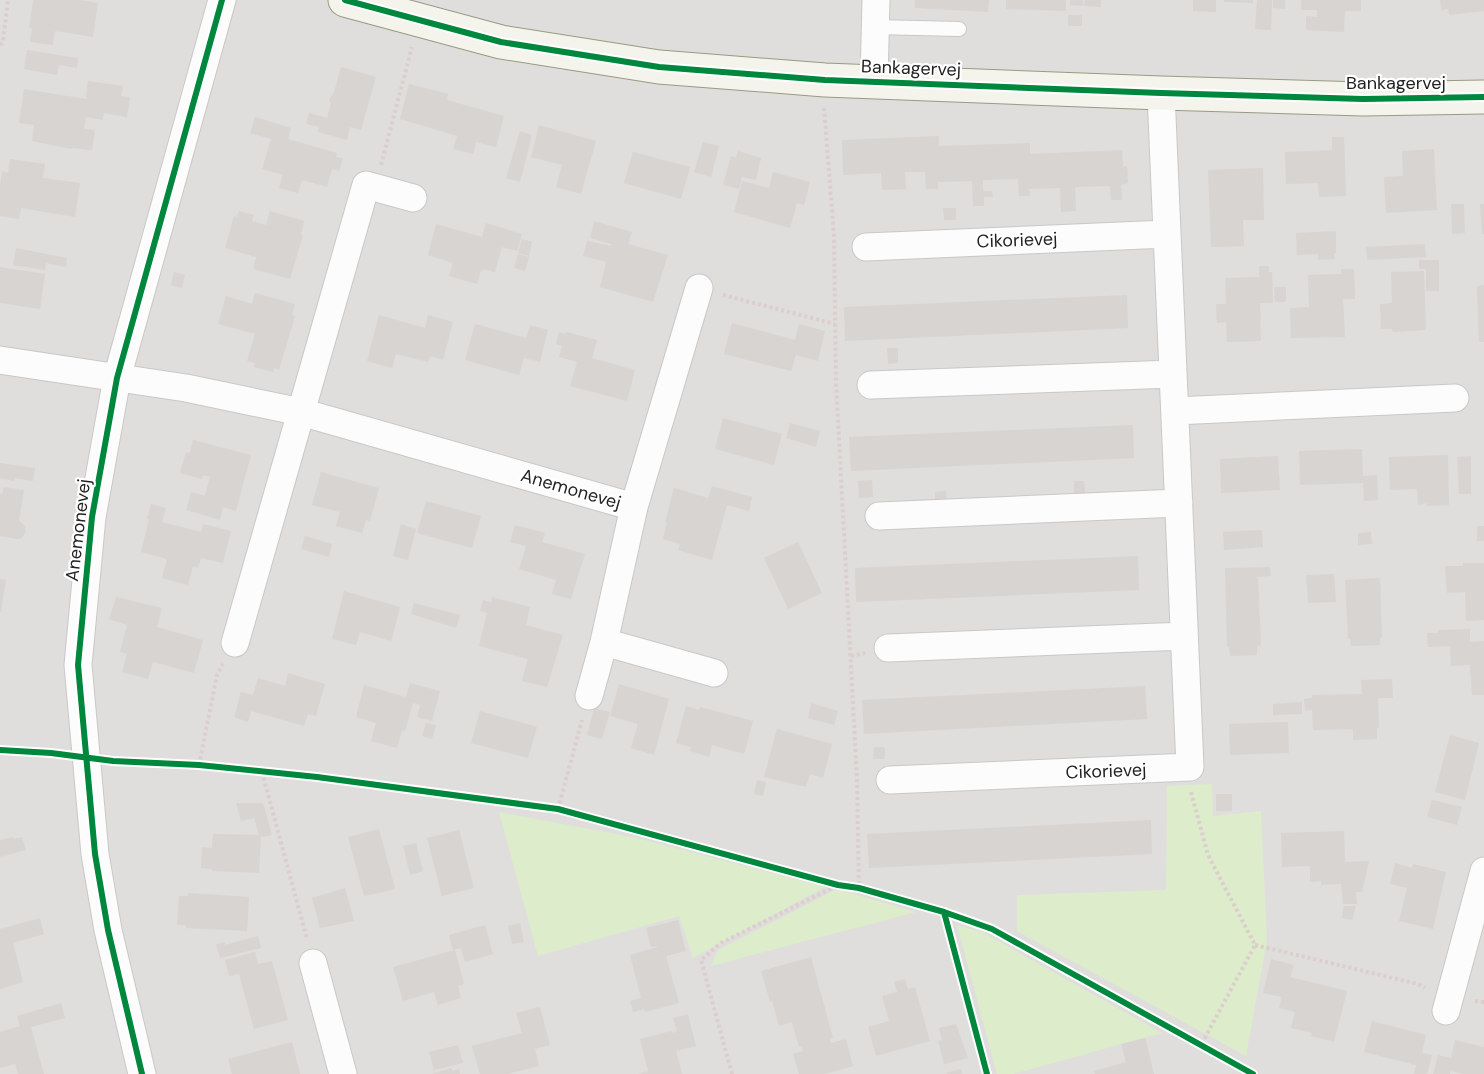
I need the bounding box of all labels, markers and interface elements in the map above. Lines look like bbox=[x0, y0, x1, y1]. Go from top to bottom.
street label: Bankagervej bbox=[861, 54, 961, 82]
street label: Bankagervej bbox=[1346, 71, 1446, 95]
street label: Cikorievej bbox=[976, 227, 1058, 253]
street label: Anemonevej bbox=[518, 463, 624, 515]
street label: Anemonevej bbox=[60, 477, 96, 583]
street label: Cikorievej bbox=[1065, 758, 1147, 784]

